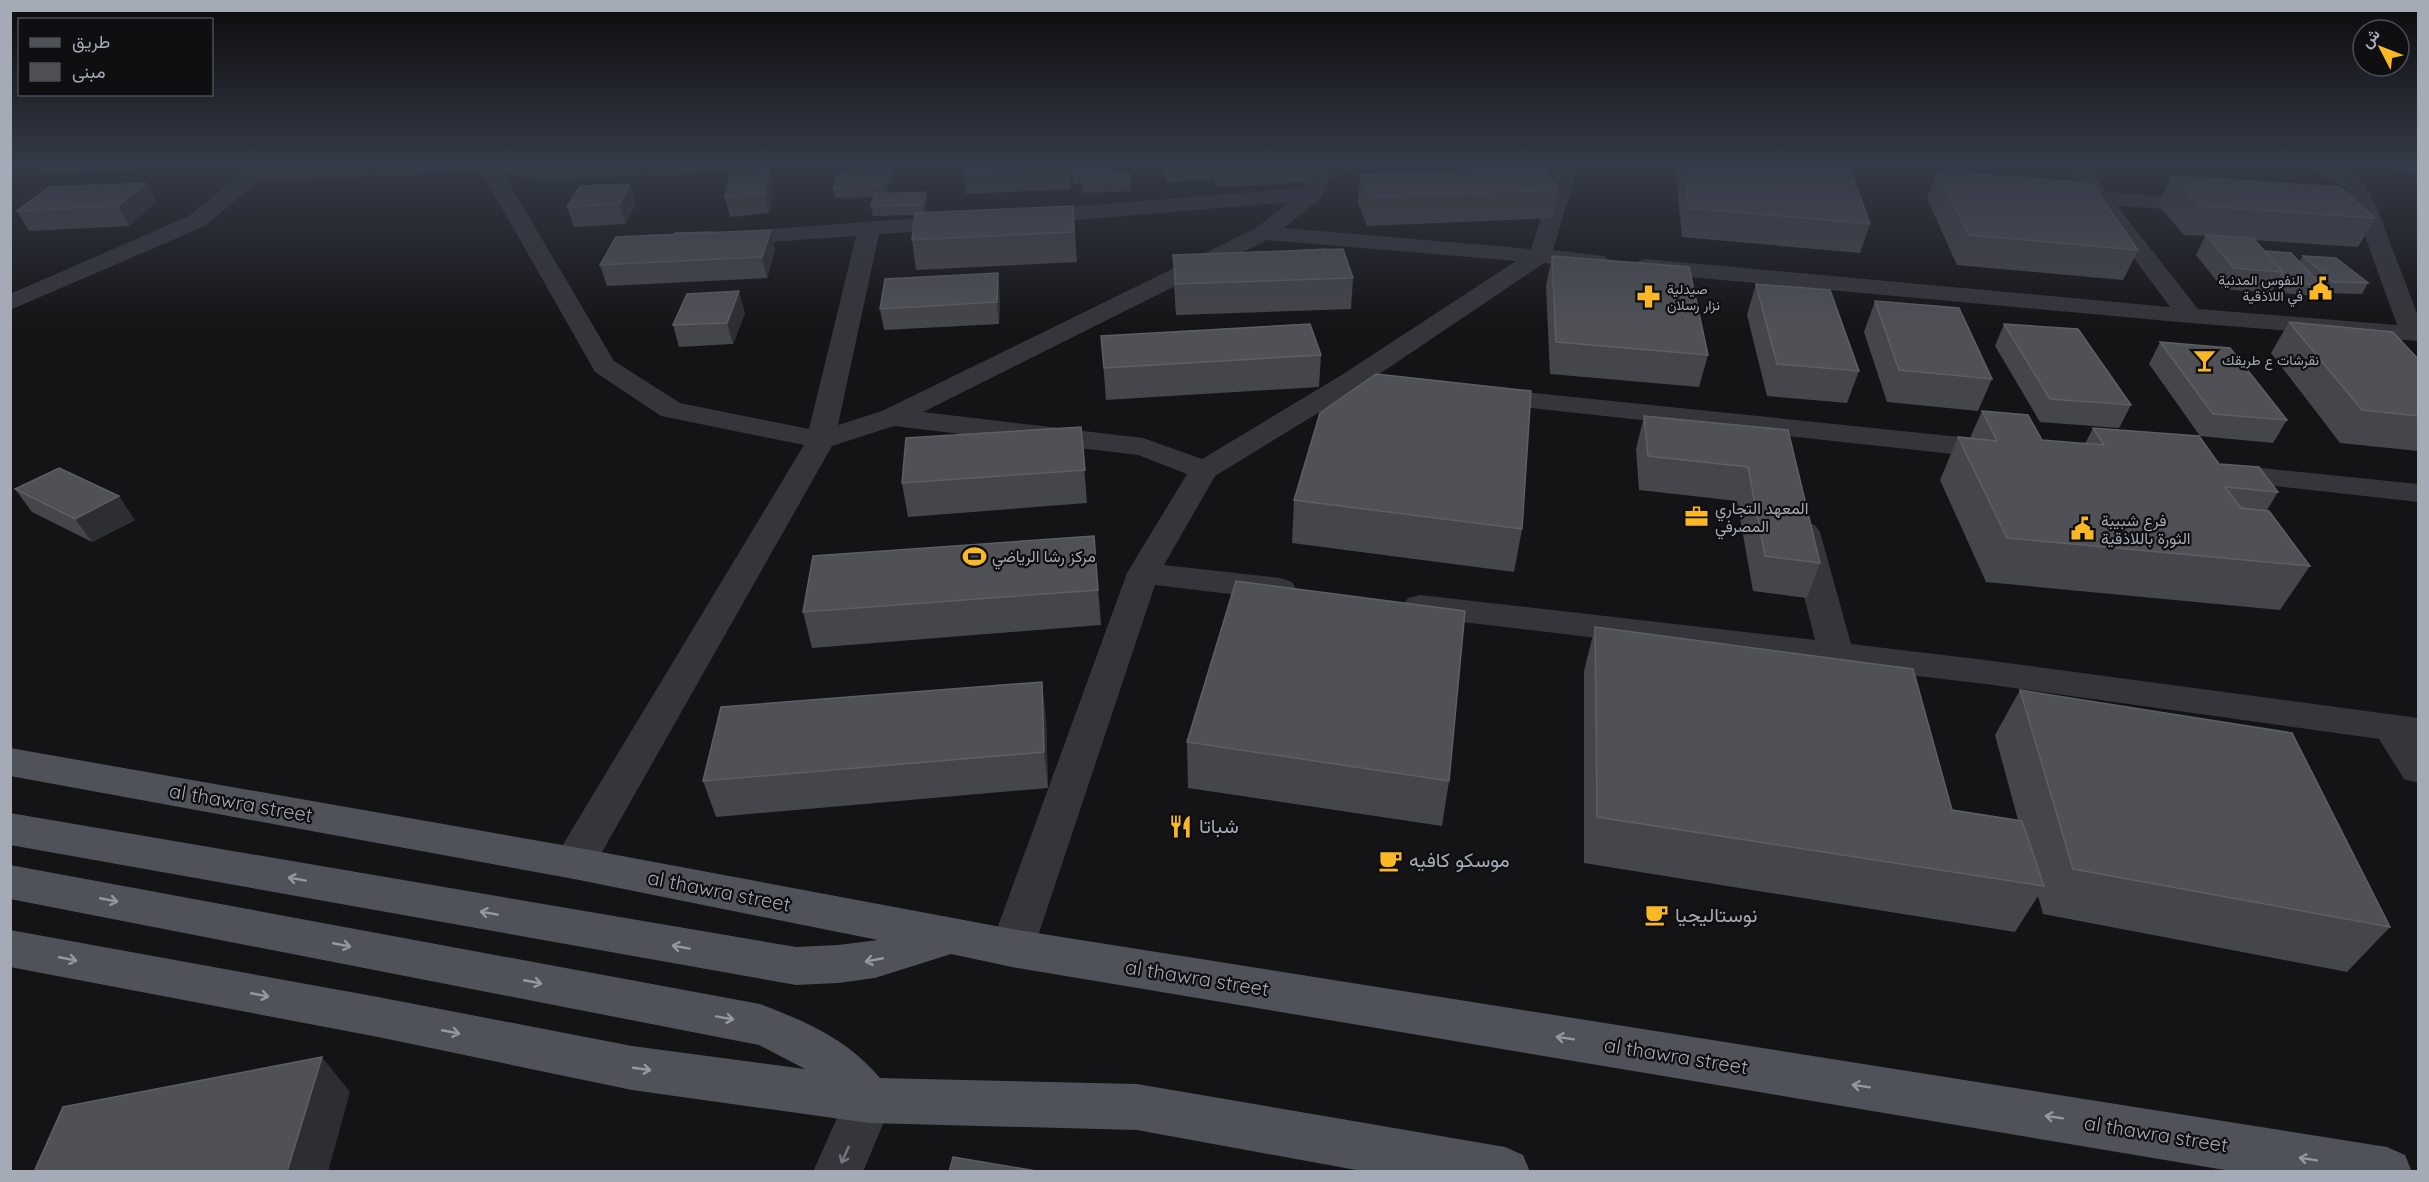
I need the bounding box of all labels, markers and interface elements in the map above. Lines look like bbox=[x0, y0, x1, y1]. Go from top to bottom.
legend bbox=[18, 18, 213, 96]
north arrow bbox=[2351, 18, 2411, 78]
text: ش bbox=[2356, 24, 2384, 52]
text: طريق bbox=[72, 30, 110, 53]
text: مبنى bbox=[72, 60, 106, 83]
place label: النفوس المدنية في اللاذقية bbox=[2218, 271, 2303, 308]
public building icon: النفوس المدنية في اللاذقية bbox=[2308, 275, 2334, 301]
place label: صيدلية نزار رسلان bbox=[1667, 280, 1720, 314]
pharmacy icon: صيدلية نزار رسلان bbox=[1636, 284, 1662, 310]
bar icon: نقرشات ع طريقك bbox=[2191, 347, 2217, 373]
place label: نقرشات ع طريقك bbox=[2222, 351, 2319, 371]
place label: المعهد التجاري المصرفي bbox=[1715, 498, 1808, 540]
office icon: المعهد التجاري المصرفي bbox=[1684, 504, 1710, 530]
place label: فرع شبيبة الثورة باللاذقية bbox=[2101, 510, 2190, 549]
public building icon: فرع شبيبة الثورة باللاذقية bbox=[2070, 516, 2096, 542]
sports icon: مركز رشا الرياضي bbox=[961, 543, 987, 569]
place label: مركز رشا الرياضي bbox=[992, 546, 1096, 570]
street label: al thawra street bbox=[167, 778, 315, 827]
restaurant icon: شباتا bbox=[1168, 813, 1194, 839]
place label: شباتا bbox=[1199, 813, 1239, 838]
cafe icon: موسكو كافيه bbox=[1378, 847, 1404, 873]
place label: موسكو كافيه bbox=[1409, 847, 1510, 873]
street label: al thawra street bbox=[645, 864, 793, 917]
one-way arrow bbox=[288, 873, 307, 884]
one-way arrow bbox=[99, 895, 119, 906]
cafe icon: نوستاليجيا bbox=[1644, 902, 1670, 928]
place label: نوستاليجيا bbox=[1675, 902, 1757, 928]
one-way arrow bbox=[480, 907, 499, 918]
one-way arrow bbox=[332, 940, 351, 951]
one-way arrow bbox=[672, 941, 691, 952]
one-way arrow bbox=[58, 954, 77, 965]
street label: al thawra street bbox=[1123, 954, 1271, 1001]
one-way arrow bbox=[865, 955, 884, 966]
one-way arrow bbox=[523, 977, 543, 988]
one-way arrow bbox=[249, 990, 269, 1001]
one-way arrow bbox=[715, 1013, 734, 1024]
one-way arrow bbox=[441, 1027, 460, 1038]
one-way arrow bbox=[1556, 1032, 1575, 1043]
street label: al thawra street bbox=[1602, 1032, 1750, 1079]
one-way arrow bbox=[632, 1064, 652, 1075]
one-way arrow bbox=[1852, 1081, 1872, 1092]
street label: al thawra street bbox=[2082, 1110, 2230, 1157]
one-way arrow bbox=[2044, 1112, 2064, 1123]
one-way arrow bbox=[839, 1145, 850, 1163]
one-way arrow bbox=[2299, 1153, 2319, 1164]

